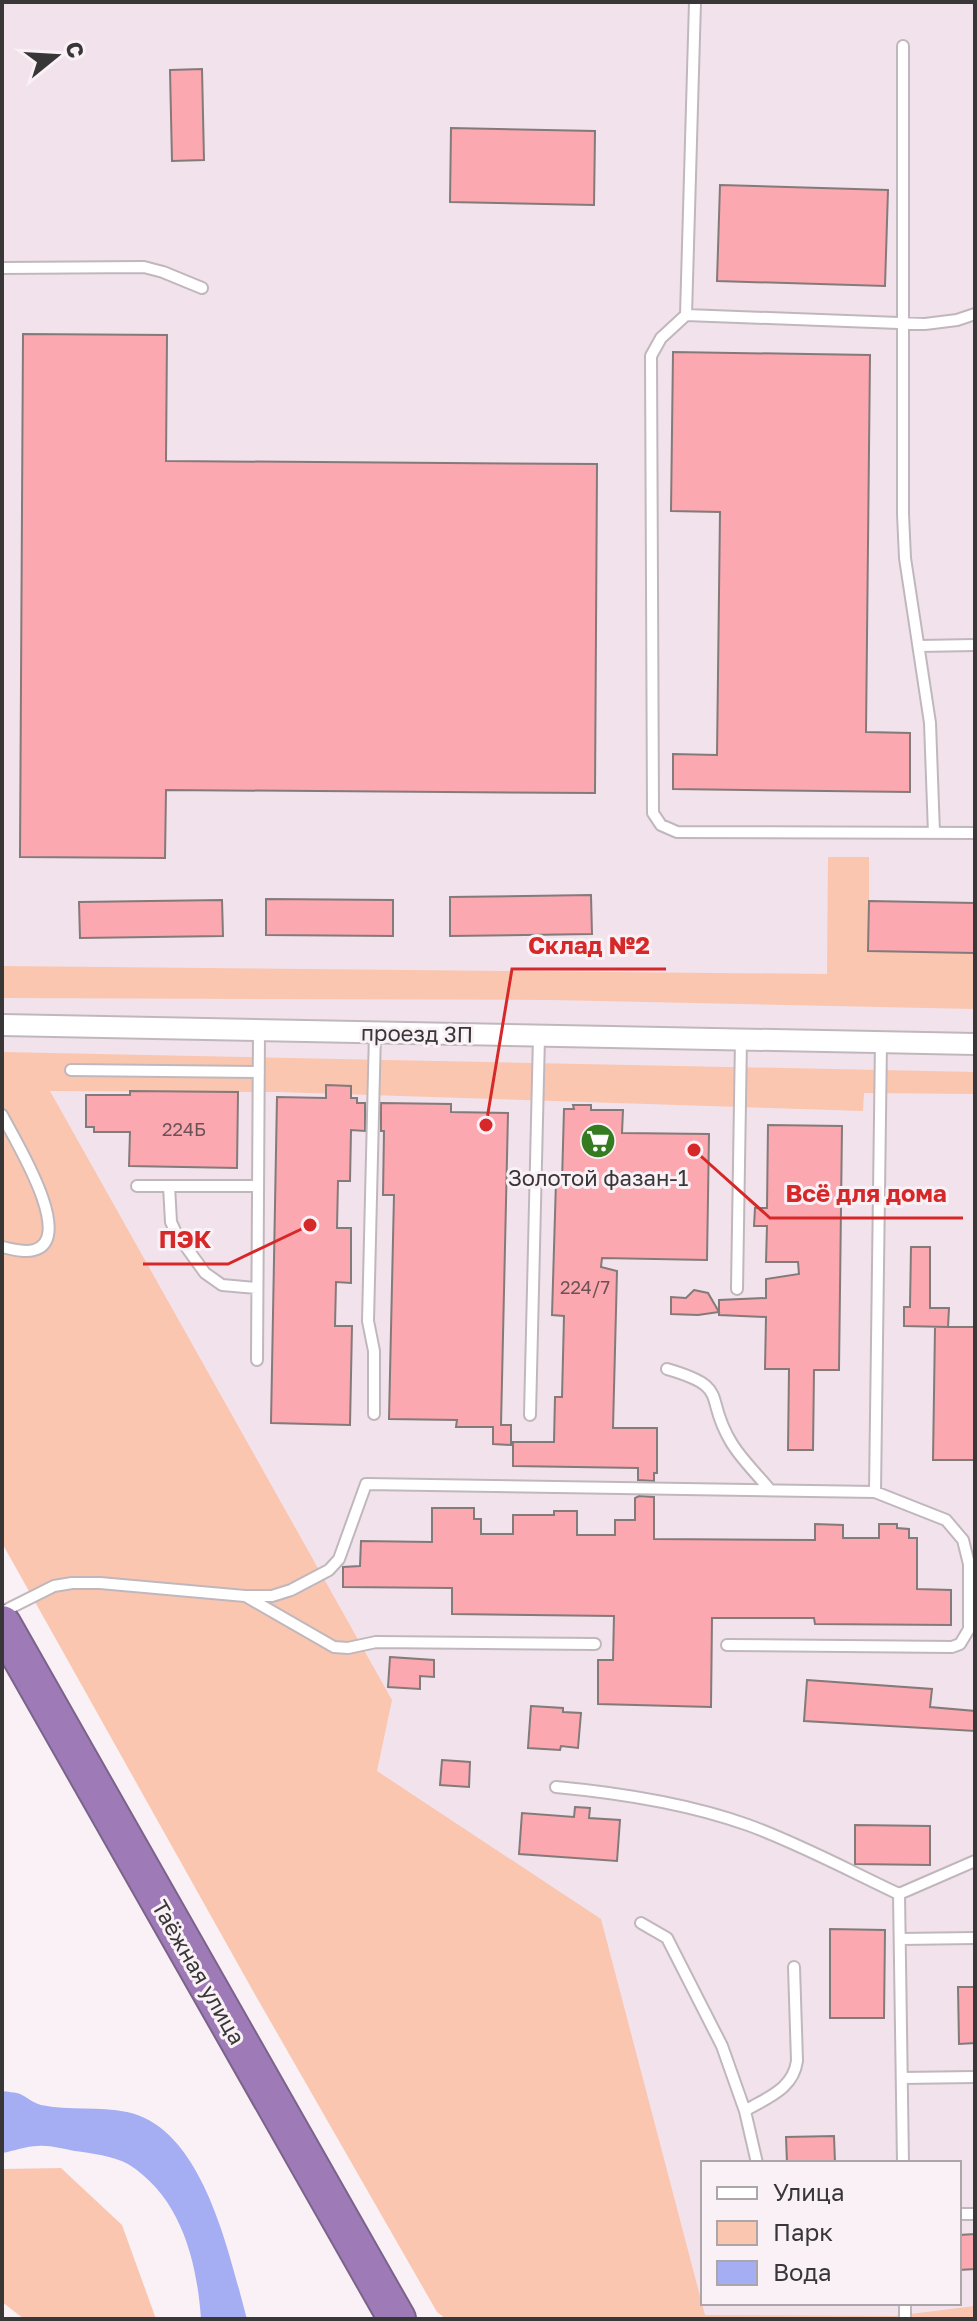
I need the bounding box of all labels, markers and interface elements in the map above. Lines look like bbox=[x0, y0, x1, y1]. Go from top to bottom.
north arrow bbox=[16, 16, 96, 96]
text: С bbox=[60, 38, 91, 61]
callout: Склад №2 bbox=[512, 921, 666, 969]
text: Склад №2 bbox=[528, 930, 650, 959]
street label: проезд 3П bbox=[361, 1019, 473, 1047]
house number: 224Б bbox=[162, 1118, 206, 1140]
supermarket icon: Золотой фазан-1 bbox=[579, 1122, 617, 1160]
place label: Золотой фазан-1 bbox=[508, 1164, 689, 1191]
callout: Всё для дома bbox=[770, 1170, 963, 1218]
text: Всё для дома bbox=[785, 1178, 947, 1207]
callout: ПЭК bbox=[143, 1216, 228, 1264]
text: ПЭК bbox=[159, 1224, 212, 1253]
house number: 224/7 bbox=[560, 1276, 610, 1298]
street label: Таёжная улица bbox=[147, 1895, 251, 2049]
legend bbox=[701, 2161, 961, 2305]
text: Улица bbox=[773, 2177, 845, 2206]
text: Парк bbox=[773, 2217, 833, 2246]
text: Вода bbox=[773, 2257, 832, 2286]

